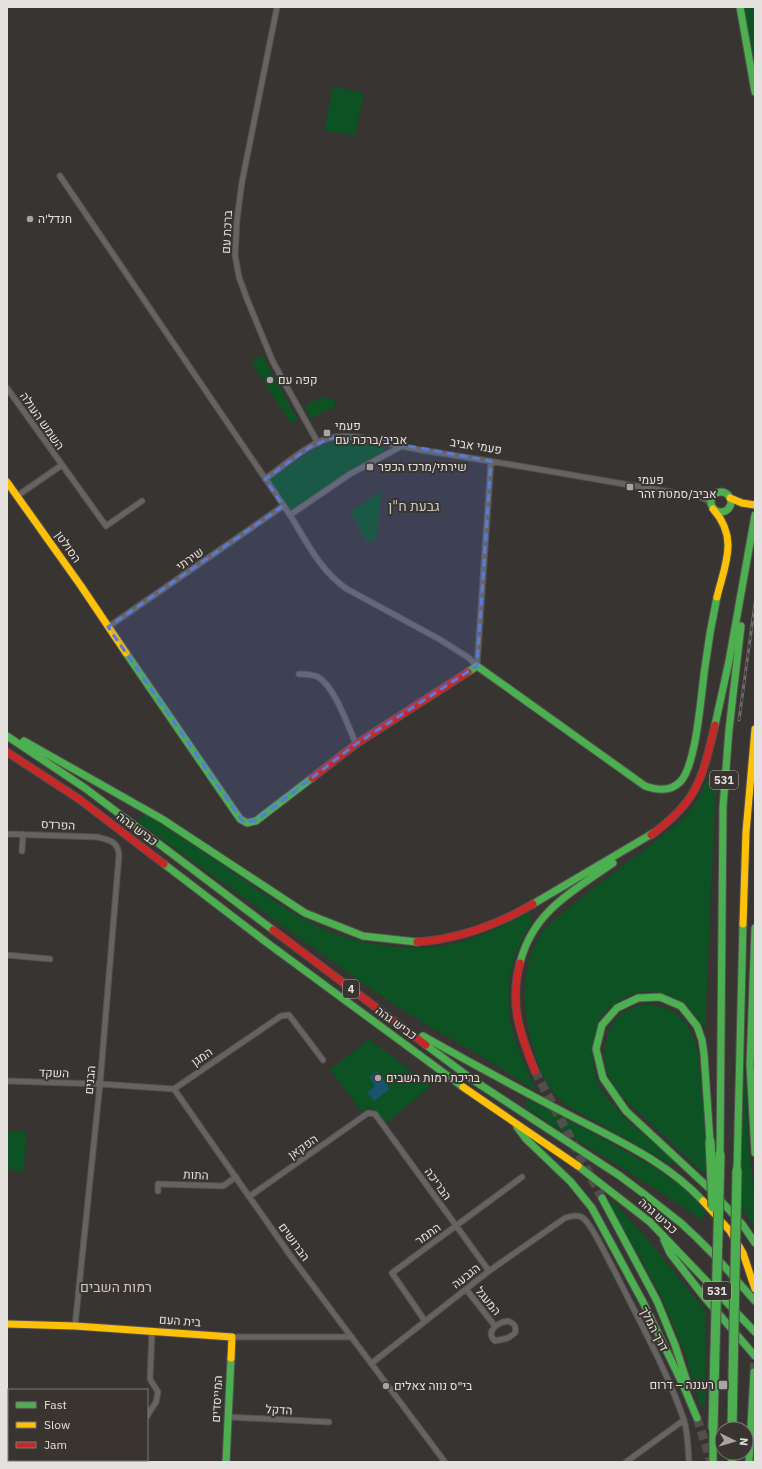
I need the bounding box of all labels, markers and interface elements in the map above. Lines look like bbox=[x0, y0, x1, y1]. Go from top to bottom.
street label: ברכת עם bbox=[218, 209, 235, 254]
place label: חנדל'ה bbox=[38, 211, 72, 226]
marker: חנדל'ה bbox=[25, 214, 35, 224]
place label: קפה עם bbox=[278, 372, 317, 387]
marker: קפה עם bbox=[265, 375, 275, 385]
street label: השמש העולה bbox=[17, 389, 68, 453]
place label: פעמי אביב/ברכת עם bbox=[335, 418, 407, 447]
marker: פעמי אביב/ברכת עם bbox=[322, 428, 332, 438]
street label: פעמי אביב bbox=[449, 434, 503, 457]
place label: שירתי/מרכז הכפר bbox=[378, 459, 467, 474]
marker: שירתי/מרכז הכפר bbox=[365, 462, 375, 472]
place label: פעמי אביב/סמטת זהר bbox=[638, 472, 717, 501]
marker: פעמי אביב/סמטת זהר bbox=[625, 482, 635, 492]
district label: גבעת ח"ן bbox=[388, 497, 440, 515]
street label: הסולטן bbox=[52, 528, 85, 565]
street label: שירתי bbox=[173, 544, 206, 573]
road number: 531 bbox=[710, 771, 738, 789]
street label: כביש גהה bbox=[114, 808, 161, 849]
street label: הפרדס bbox=[40, 816, 76, 833]
road number: 4 bbox=[343, 980, 359, 998]
street label: כביש גהה bbox=[373, 1003, 420, 1043]
street label: המגן bbox=[188, 1044, 215, 1069]
street label: השקד bbox=[39, 1064, 69, 1081]
street label: הבנים bbox=[81, 1065, 98, 1095]
place label: בריכת רמות השבים bbox=[386, 1070, 481, 1085]
marker: בריכת רמות השבים bbox=[373, 1073, 383, 1083]
street label: הפקאן bbox=[285, 1131, 321, 1162]
street label: הבריכה bbox=[422, 1165, 455, 1203]
street label: התות bbox=[183, 1167, 209, 1182]
street label: כביש גהה bbox=[636, 1194, 681, 1237]
street label: התמר bbox=[412, 1219, 443, 1248]
street label: הברושים bbox=[276, 1220, 313, 1264]
street label: הגבעה bbox=[448, 1260, 483, 1291]
district label: רמות השבים bbox=[80, 1278, 152, 1296]
road number: 531 bbox=[703, 1282, 731, 1300]
street label: המעגל bbox=[472, 1283, 504, 1318]
street label: דרך המלך bbox=[637, 1304, 672, 1353]
street label: בית העם bbox=[159, 1312, 202, 1329]
street label: המייסדים bbox=[208, 1375, 225, 1423]
place label: רעננה – דרום bbox=[649, 1377, 714, 1392]
place label: בי"ס נווה צאלים bbox=[394, 1378, 473, 1393]
marker: רעננה – דרום bbox=[717, 1379, 729, 1391]
marker: בי"ס נווה צאלים bbox=[381, 1381, 391, 1391]
legend bbox=[8, 1389, 148, 1461]
text: Fast bbox=[44, 1397, 67, 1412]
street label: הדקל bbox=[265, 1401, 293, 1418]
text: Slow bbox=[44, 1417, 70, 1432]
north arrow bbox=[714, 1421, 754, 1461]
text: Jam bbox=[44, 1437, 67, 1452]
text: N bbox=[737, 1437, 751, 1446]

